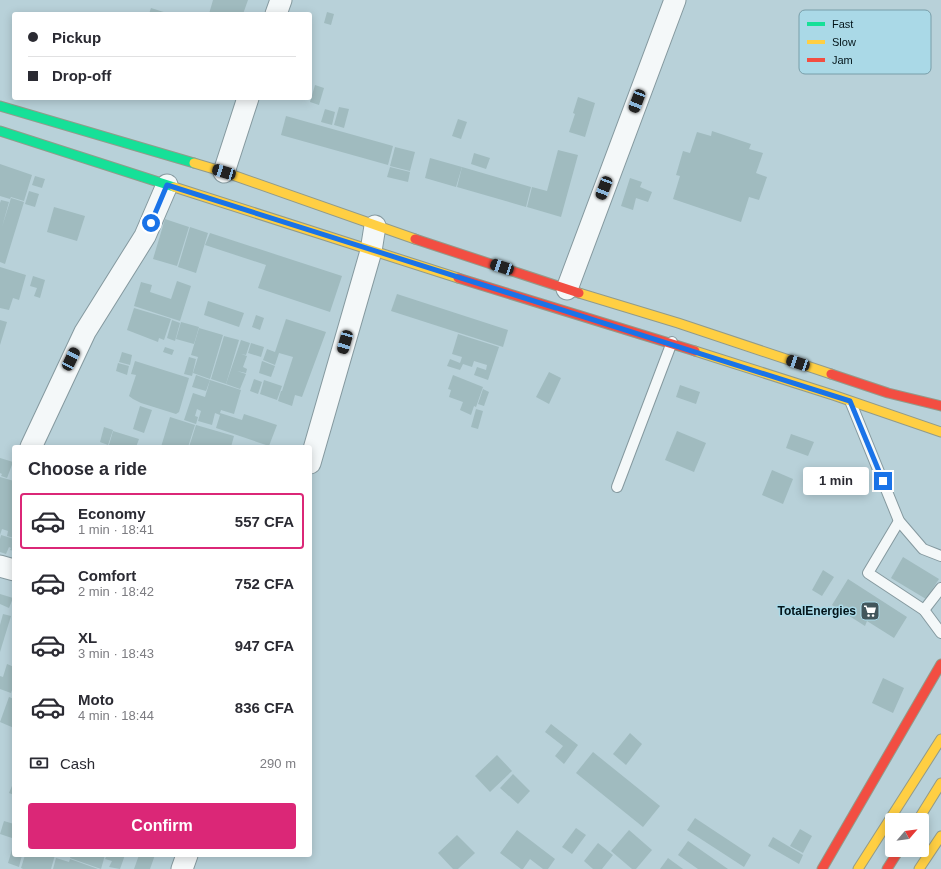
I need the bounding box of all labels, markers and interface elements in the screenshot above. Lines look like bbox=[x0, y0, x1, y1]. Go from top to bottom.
legend bbox=[799, 10, 931, 74]
text: Fast bbox=[832, 18, 853, 30]
text: Pickup bbox=[52, 29, 101, 46]
text: Slow bbox=[832, 36, 856, 48]
text: Jam bbox=[832, 54, 853, 66]
text: Drop-off bbox=[52, 67, 111, 84]
car bbox=[627, 88, 647, 114]
car bbox=[211, 163, 237, 181]
car bbox=[594, 175, 614, 201]
route start bbox=[142, 214, 160, 232]
car bbox=[489, 258, 515, 276]
car bbox=[336, 329, 354, 355]
car bbox=[60, 346, 82, 372]
car bbox=[785, 354, 811, 372]
text: Choose a ride bbox=[28, 459, 147, 479]
callout: 1 min bbox=[803, 467, 869, 495]
route end bbox=[874, 472, 892, 490]
text: 1 min bbox=[819, 473, 853, 488]
icon: car bbox=[30, 503, 66, 539]
text: Economy bbox=[78, 505, 146, 522]
text: 557 CFA bbox=[235, 513, 294, 530]
text: 1 min · 18:41 bbox=[78, 522, 154, 537]
icon: car bbox=[30, 565, 66, 601]
text: Comfort bbox=[78, 567, 136, 584]
text: 752 CFA bbox=[235, 575, 294, 592]
text: 2 min · 18:42 bbox=[78, 584, 154, 599]
supermarket icon: TotalEnergies bbox=[859, 600, 881, 622]
place label: TotalEnergies bbox=[778, 604, 856, 618]
icon: car bbox=[30, 627, 66, 663]
text: XL bbox=[78, 629, 97, 646]
text: 947 CFA bbox=[235, 637, 294, 654]
text: 3 min · 18:43 bbox=[78, 646, 154, 661]
icon: car bbox=[30, 689, 66, 725]
text: Moto bbox=[78, 691, 114, 708]
text: 836 CFA bbox=[235, 699, 294, 716]
text: 4 min · 18:44 bbox=[78, 708, 154, 723]
icon: cash bbox=[28, 752, 50, 774]
text: Cash bbox=[60, 755, 95, 772]
text: 290 m bbox=[260, 756, 296, 771]
button: Confirm bbox=[28, 803, 296, 849]
north arrow bbox=[885, 813, 929, 857]
map controls bbox=[885, 813, 929, 857]

